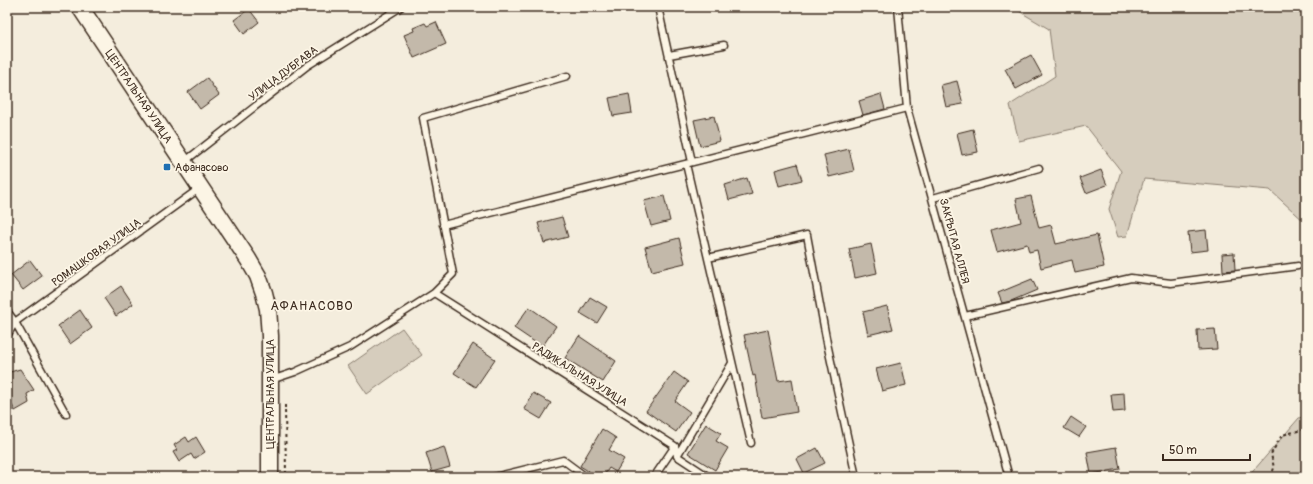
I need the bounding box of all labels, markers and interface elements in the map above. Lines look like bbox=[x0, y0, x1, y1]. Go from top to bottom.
street label: УЛИЦА ДУБРАВА bbox=[246, 43, 320, 104]
street label: ЦЕНТРАЛЬНАЯ УЛИЦА bbox=[102, 47, 175, 146]
place label: Афанасово bbox=[175, 161, 229, 174]
marker: Афанасово bbox=[162, 162, 172, 172]
street label: ЗАКРЫТАЯ АЛЛЕЯ bbox=[937, 197, 972, 285]
street label: РОМАШКОВАЯ УЛИЦА bbox=[49, 216, 143, 289]
district label: АФАНАСОВО bbox=[270, 298, 354, 314]
street label: ЦЕНТРАЛЬНАЯ УЛИЦА bbox=[264, 339, 277, 449]
street label: РАДИКАЛЬНАЯ УЛИЦА bbox=[530, 340, 630, 409]
scale bar bbox=[1163, 436, 1250, 462]
text: 50 m bbox=[1169, 443, 1197, 458]

